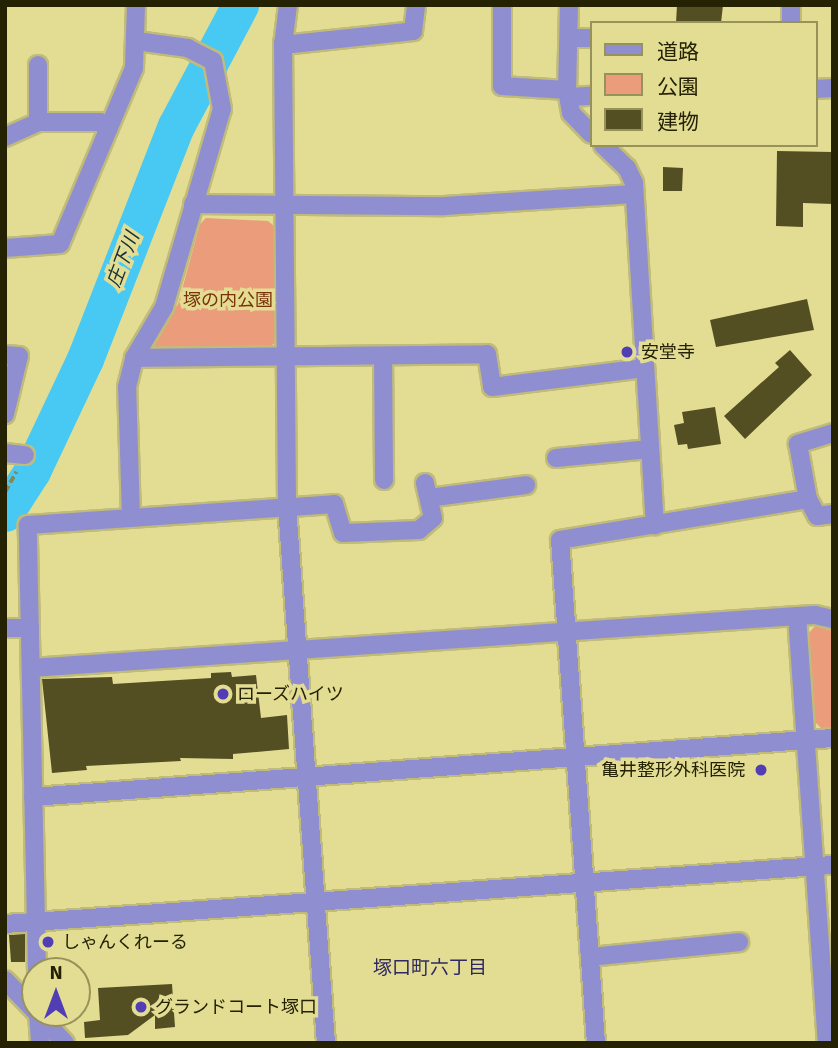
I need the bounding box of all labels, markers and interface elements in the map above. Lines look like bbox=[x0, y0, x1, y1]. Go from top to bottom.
legend bbox=[590, 21, 817, 147]
text: 道路 bbox=[657, 39, 699, 65]
text: 公園 bbox=[657, 74, 699, 100]
text: 建物 bbox=[657, 109, 699, 135]
water label: 庄下川 bbox=[103, 229, 145, 291]
park label: 塚の内公園 bbox=[183, 289, 273, 311]
place label: 安堂寺 bbox=[641, 341, 695, 363]
marker: 安堂寺 bbox=[619, 344, 635, 360]
place label: ローズハイツ bbox=[237, 683, 345, 705]
marker: ローズハイツ bbox=[215, 686, 231, 702]
place label: 亀井整形外科医院 bbox=[601, 759, 745, 781]
marker: 亀井整形外科医院 bbox=[751, 760, 771, 780]
place label: しゃんくれーる bbox=[62, 931, 188, 953]
marker: しゃんくれーる bbox=[40, 934, 56, 950]
north arrow bbox=[21, 957, 91, 1027]
district label: 塚口町六丁目 bbox=[373, 958, 487, 980]
text: N bbox=[49, 961, 63, 985]
place label: グランドコート塚口 bbox=[155, 996, 317, 1018]
marker: グランドコート塚口 bbox=[133, 999, 149, 1015]

